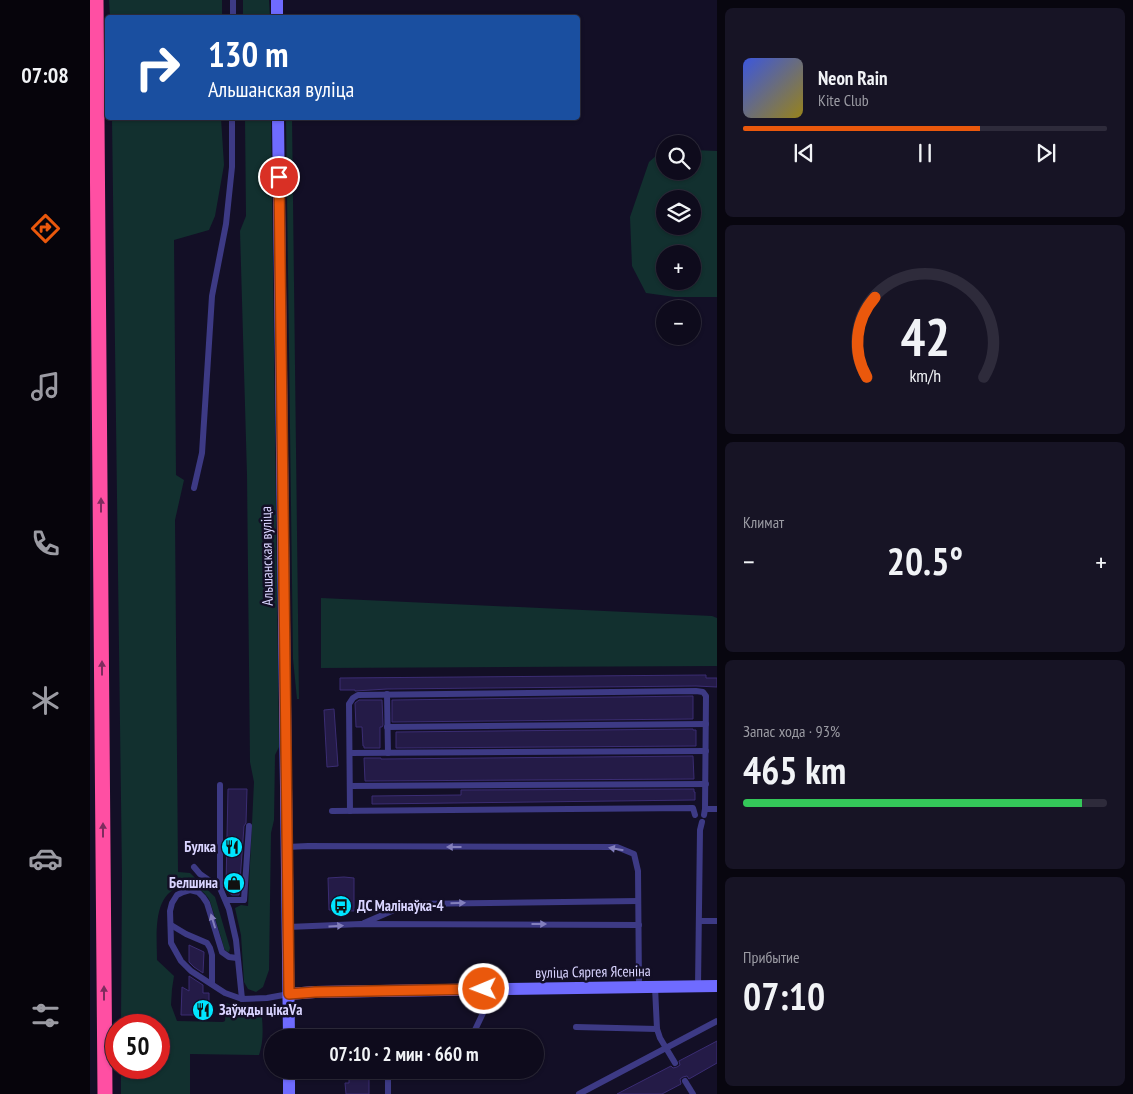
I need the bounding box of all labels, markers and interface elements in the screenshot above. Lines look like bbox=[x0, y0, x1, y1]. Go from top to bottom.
text: 130 m bbox=[208, 31, 289, 77]
icon: right bbox=[125, 35, 190, 100]
text: 07:08 bbox=[21, 61, 69, 89]
text: Neon Rain bbox=[818, 66, 887, 90]
text: Альшанская вуліца bbox=[208, 75, 354, 103]
text: Kite Club bbox=[818, 90, 869, 110]
map controls bbox=[656, 135, 701, 345]
button: search bbox=[656, 135, 701, 180]
icon: previous bbox=[790, 139, 818, 167]
icon: pause bbox=[911, 139, 939, 167]
icon: next bbox=[1032, 139, 1060, 167]
pin bbox=[258, 156, 300, 198]
icon: arrive bbox=[265, 163, 293, 191]
button: layers bbox=[656, 190, 701, 235]
icon: directions bbox=[28, 211, 63, 246]
button: + bbox=[656, 245, 701, 290]
button: − bbox=[656, 300, 701, 345]
text: 42 bbox=[900, 303, 950, 370]
text: km/h bbox=[909, 364, 941, 387]
icon: music bbox=[28, 369, 63, 404]
one-way arrow bbox=[96, 497, 104, 513]
street label: Альшанская вуліца bbox=[256, 506, 277, 606]
text: Климат bbox=[743, 512, 784, 532]
icon: phone bbox=[28, 526, 63, 561]
text: 20.5° bbox=[887, 536, 963, 585]
text: − bbox=[743, 543, 755, 580]
text: + bbox=[1095, 543, 1107, 580]
one-way arrow bbox=[98, 660, 106, 676]
icon: climate bbox=[28, 683, 63, 718]
text: Запас хода · 93% bbox=[743, 721, 840, 741]
text: 465 km bbox=[743, 745, 846, 794]
one-way arrow bbox=[99, 822, 107, 838]
restaurant icon: Булка bbox=[220, 835, 244, 859]
place label: Булка bbox=[184, 837, 216, 856]
icon: car bbox=[28, 841, 63, 876]
one-way arrow bbox=[445, 843, 461, 851]
one-way arrow bbox=[607, 844, 623, 852]
shop icon: Белшина bbox=[222, 871, 246, 895]
place label: Белшина bbox=[169, 873, 218, 892]
bus stop icon: ДС Малінаўка-4 bbox=[329, 894, 353, 918]
place label: ДС Малінаўка-4 bbox=[357, 896, 444, 915]
one-way arrow bbox=[451, 899, 467, 907]
one-way arrow bbox=[208, 914, 216, 929]
one-way arrow bbox=[531, 920, 547, 928]
one-way arrow bbox=[329, 921, 345, 929]
text: Прибытие bbox=[743, 947, 800, 967]
street label: вуліца Сяргея Ясеніна bbox=[535, 961, 651, 982]
position arrow bbox=[457, 962, 509, 1014]
text: 07:10 bbox=[743, 971, 825, 1020]
one-way arrow bbox=[100, 985, 108, 1001]
icon: filters bbox=[28, 998, 63, 1033]
restaurant icon: Заўжды цікаVа bbox=[191, 998, 215, 1022]
place label: Заўжды цікаVа bbox=[219, 1000, 302, 1019]
speed limit sign: 50 bbox=[105, 1014, 170, 1079]
text: 07:10 · 2 мин · 660 m bbox=[330, 1042, 478, 1066]

